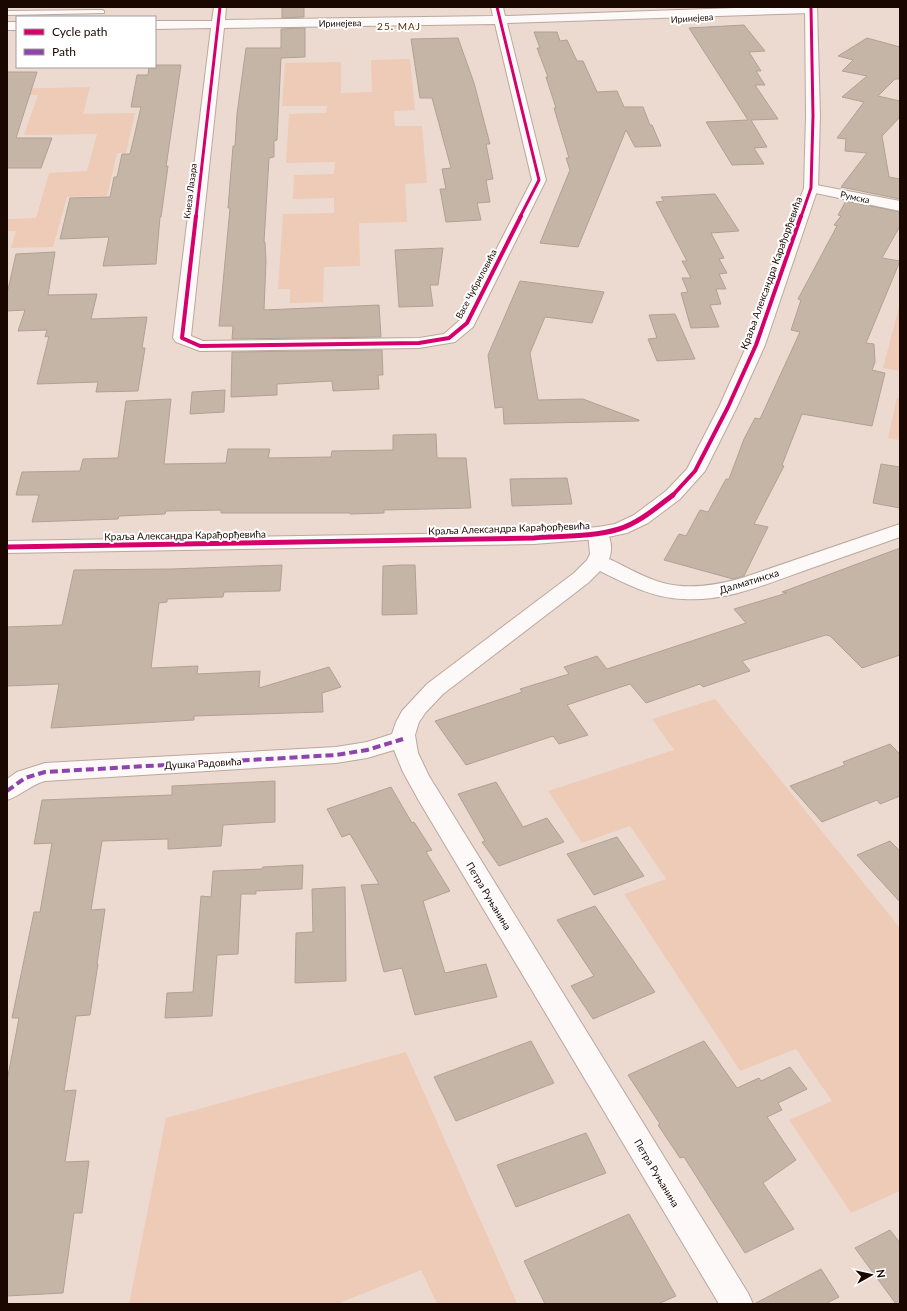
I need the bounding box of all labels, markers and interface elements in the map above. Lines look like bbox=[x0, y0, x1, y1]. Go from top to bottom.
street label: Иринејева bbox=[670, 11, 714, 25]
legend bbox=[16, 16, 156, 68]
street label: Иринејева bbox=[319, 17, 361, 29]
district label: 25. МАЈ bbox=[377, 20, 421, 32]
text: Cycle path bbox=[52, 24, 107, 39]
text: Path bbox=[52, 44, 76, 59]
street label: Кнеза Лазара bbox=[181, 163, 199, 219]
street label: Румска bbox=[839, 189, 871, 205]
street label: Краља Александра Карађорђевића bbox=[738, 195, 804, 351]
street label: Васе Чубриловића bbox=[453, 247, 499, 321]
street label: Краља Александра Карађорђевића bbox=[428, 519, 590, 537]
street label: Краља Александра Карађорђевића bbox=[104, 528, 266, 542]
street label: Далматинска bbox=[718, 566, 780, 596]
street label: Душка Радовића bbox=[164, 755, 242, 771]
street label: Петра Руњанина bbox=[464, 860, 514, 932]
street label: Петра Руњанина bbox=[632, 1137, 682, 1209]
north arrow bbox=[851, 1255, 891, 1295]
text: N bbox=[874, 1268, 888, 1279]

